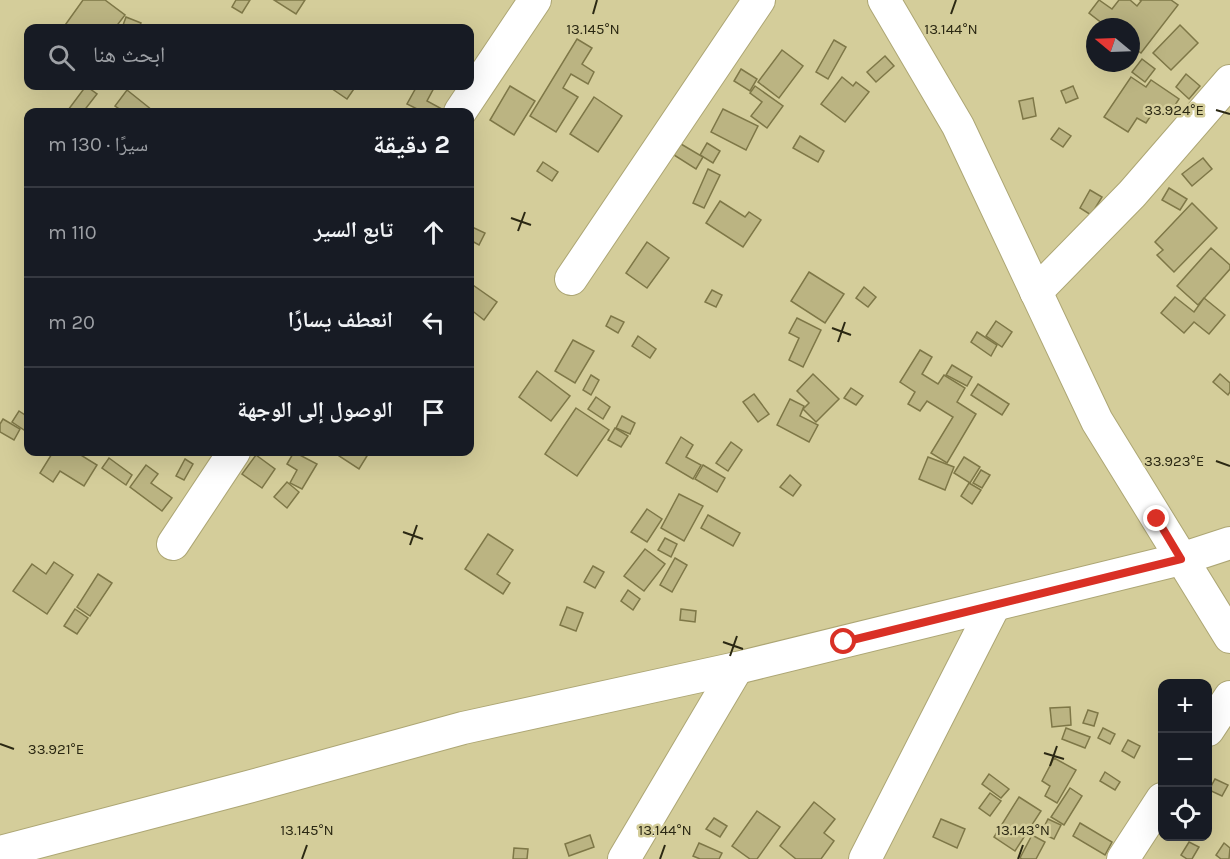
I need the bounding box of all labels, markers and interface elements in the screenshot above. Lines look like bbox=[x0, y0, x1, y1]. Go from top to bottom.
north arrow bbox=[1086, 18, 1140, 72]
text: 13.145°N bbox=[566, 20, 620, 38]
text: 13.144°N bbox=[924, 20, 978, 38]
search box bbox=[24, 24, 474, 90]
icon: search bbox=[45, 41, 78, 74]
text: ابحث هنا bbox=[93, 42, 165, 68]
text: 33.924°E bbox=[1144, 101, 1204, 119]
text: 2 دقيقة bbox=[373, 129, 450, 160]
text: سيرًا · 130 m bbox=[48, 133, 148, 156]
icon: ahead bbox=[417, 216, 450, 249]
text: تابع السير bbox=[314, 217, 393, 243]
text: 110 m bbox=[48, 221, 97, 244]
icon: left bbox=[417, 306, 450, 339]
text: انعطف يسارًا bbox=[288, 307, 393, 333]
text: 20 m bbox=[48, 311, 95, 334]
icon: arrive bbox=[417, 396, 450, 429]
text: الوصول إلى الوجهة bbox=[237, 397, 393, 423]
text: 33.923°E bbox=[1144, 452, 1204, 470]
route end bbox=[1143, 505, 1169, 531]
route start bbox=[830, 628, 856, 654]
map controls bbox=[1158, 679, 1212, 841]
button: + bbox=[1158, 679, 1212, 733]
button: − bbox=[1158, 733, 1212, 787]
text: 33.921°E bbox=[28, 740, 84, 758]
button: locate bbox=[1158, 787, 1212, 841]
text: 13.145°N bbox=[280, 821, 334, 839]
text: 13.144°N bbox=[638, 821, 692, 839]
text: 13.143°N bbox=[996, 821, 1050, 839]

